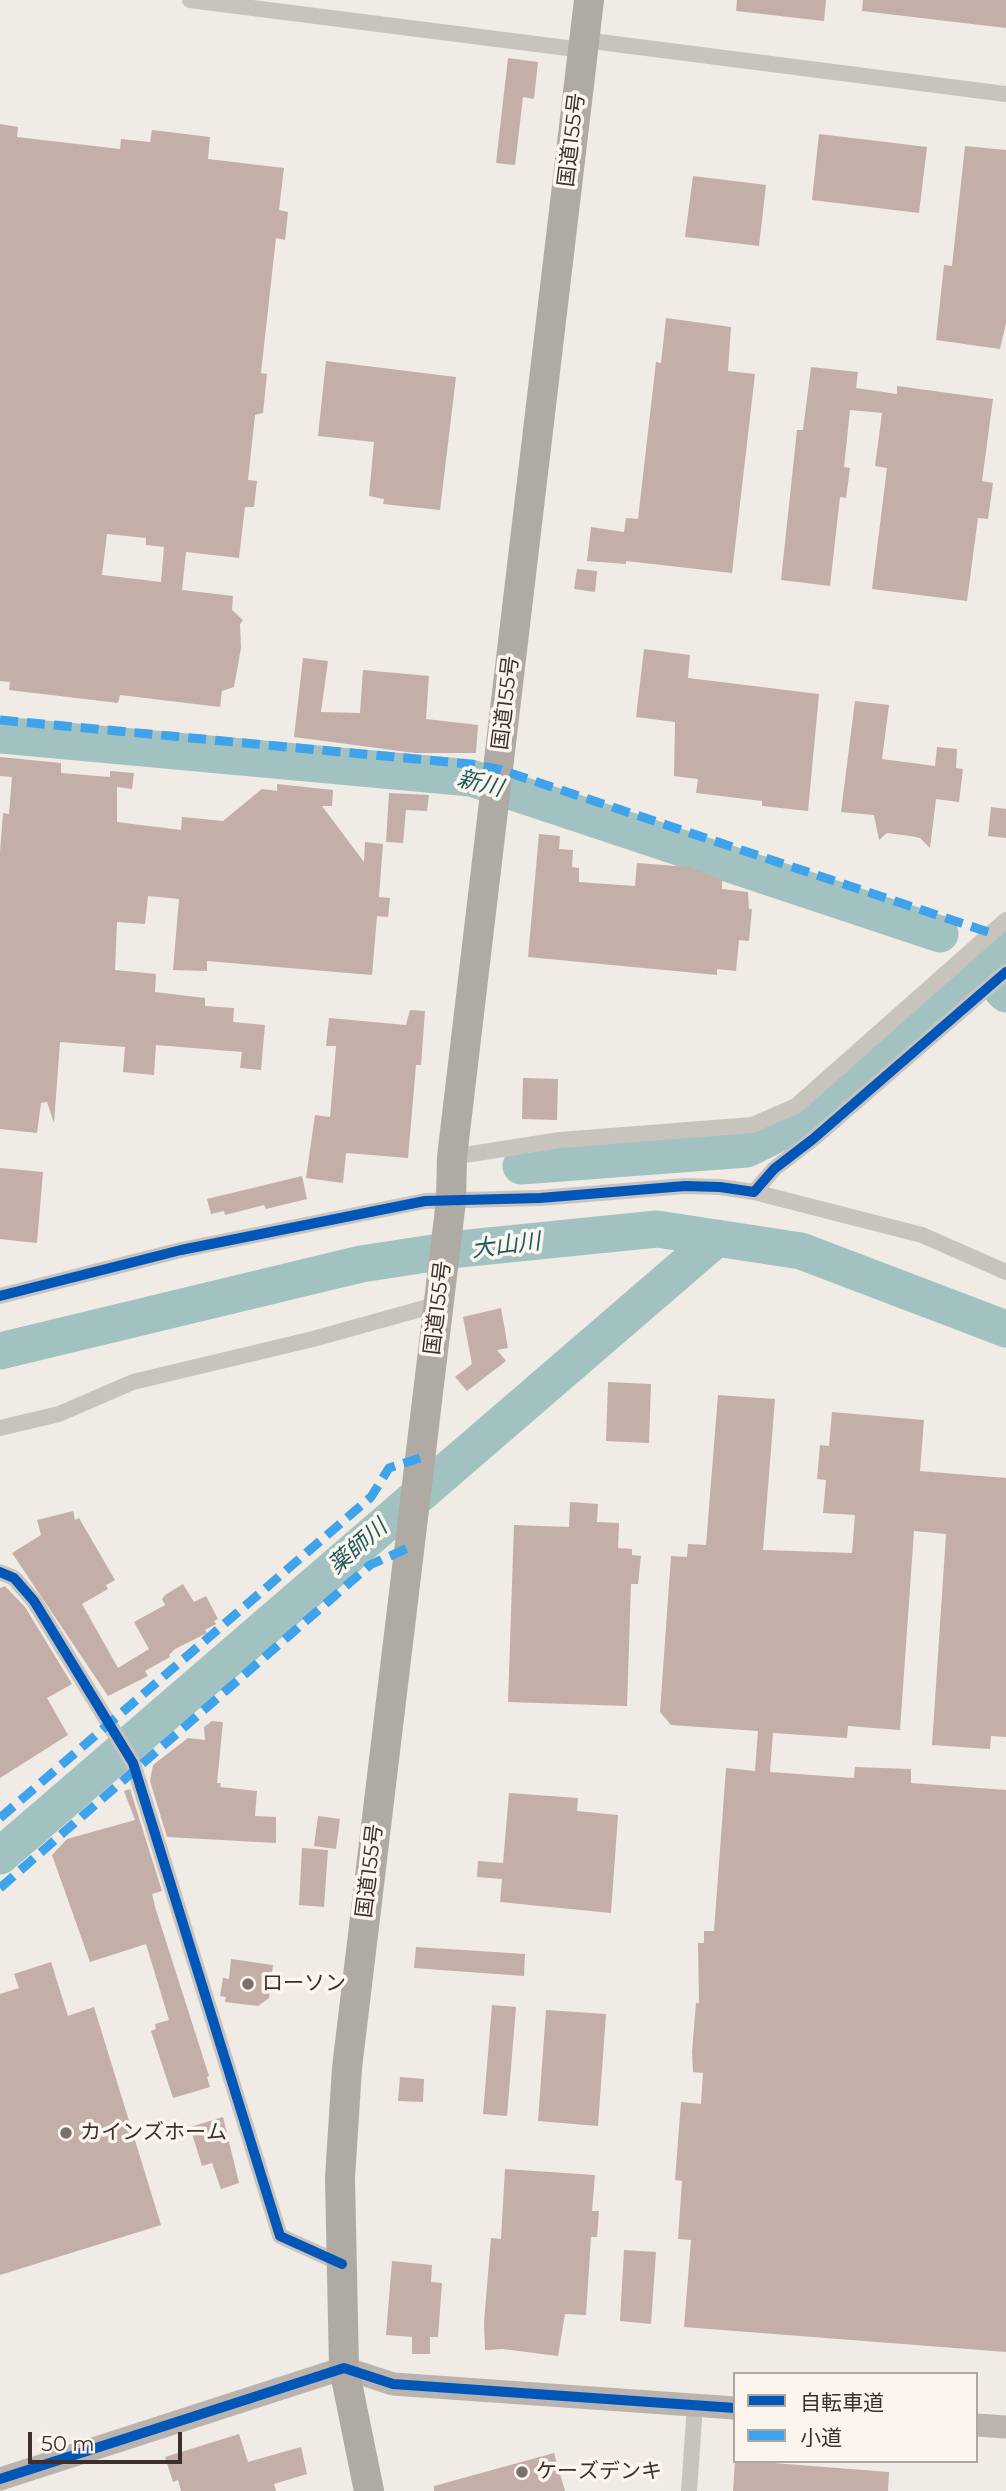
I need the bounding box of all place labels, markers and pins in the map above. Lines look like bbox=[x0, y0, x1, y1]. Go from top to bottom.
place label: ローソン bbox=[262, 1971, 346, 1997]
marker: ローソン bbox=[240, 1976, 256, 1992]
place label: カインズホーム bbox=[80, 2120, 227, 2146]
marker: カインズホーム bbox=[58, 2125, 74, 2141]
place label: ケーズデンキ bbox=[536, 2459, 662, 2485]
marker: ケーズデンキ bbox=[514, 2464, 530, 2480]

